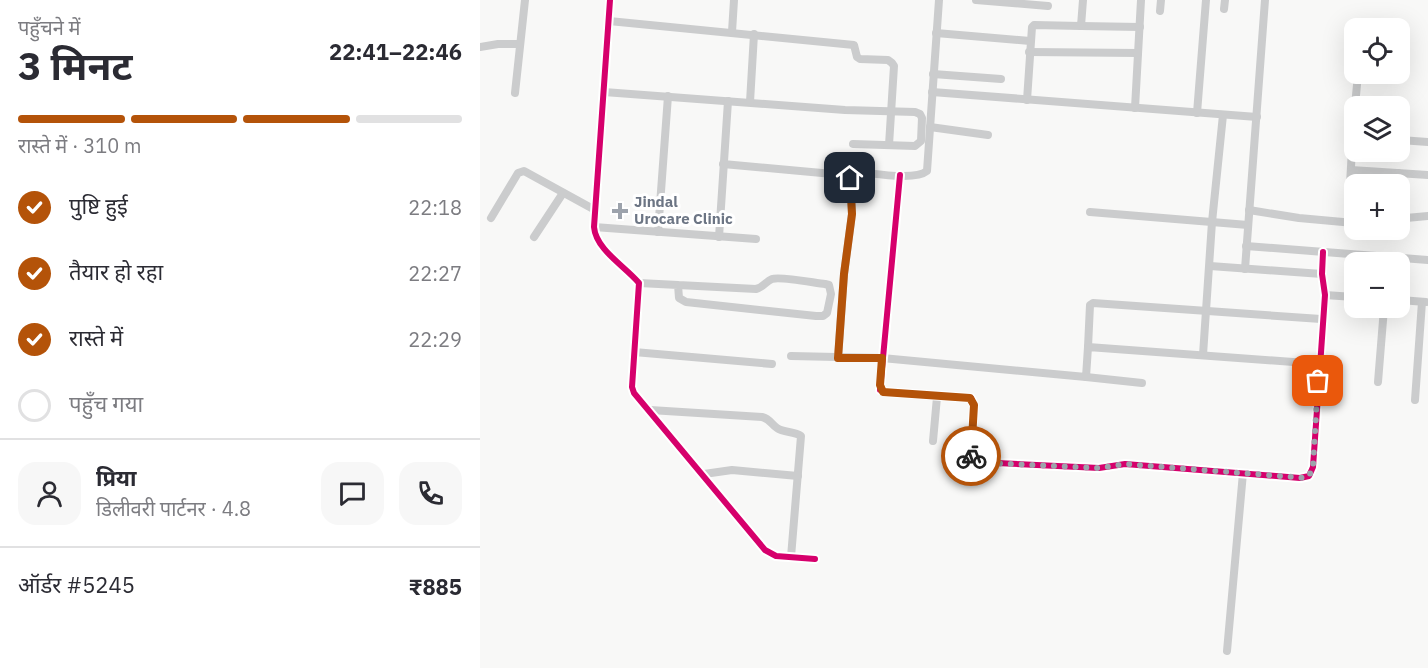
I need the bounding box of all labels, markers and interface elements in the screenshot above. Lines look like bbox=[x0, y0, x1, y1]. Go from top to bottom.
text: पहुँचने में bbox=[18, 14, 80, 41]
map controls bbox=[1344, 18, 1410, 318]
button: locate bbox=[1344, 18, 1410, 84]
text: 22:41–22:46 bbox=[329, 37, 462, 66]
text: 3 मिनट bbox=[18, 40, 132, 91]
button: layers bbox=[1344, 96, 1410, 162]
text: रास्ते में · 310 m bbox=[18, 132, 141, 159]
pin bbox=[824, 152, 875, 203]
icon: home bbox=[833, 161, 866, 194]
button: + bbox=[1344, 174, 1410, 240]
icon: check bbox=[18, 191, 51, 224]
text: पुष्टि हुई bbox=[69, 191, 128, 220]
place label: Jindal Urocare Clinic bbox=[634, 192, 733, 228]
text: 22:18 bbox=[408, 194, 462, 221]
marker: Jindal Urocare Clinic bbox=[611, 202, 629, 220]
button: − bbox=[1344, 252, 1410, 318]
icon: check bbox=[18, 257, 51, 290]
text: तैयार हो रहा bbox=[69, 257, 163, 286]
text: 22:27 bbox=[408, 260, 462, 287]
icon: check bbox=[18, 323, 51, 356]
text: रास्ते में bbox=[69, 323, 123, 352]
text: 22:29 bbox=[408, 326, 462, 353]
pin bbox=[1292, 355, 1343, 406]
icon: bag bbox=[1301, 364, 1334, 397]
text: पहुँच गया bbox=[69, 389, 143, 418]
courier bbox=[941, 426, 1001, 486]
icon: bike bbox=[955, 440, 988, 473]
button: person bbox=[18, 462, 81, 525]
button: chat bbox=[321, 462, 384, 525]
button: phone bbox=[399, 462, 462, 525]
text: प्रिया bbox=[96, 463, 136, 492]
text: डिलीवरी पार्टनर · 4.8 bbox=[96, 495, 251, 522]
text: ऑर्डर #5245 bbox=[18, 570, 135, 599]
text: ₹885 bbox=[409, 572, 462, 601]

